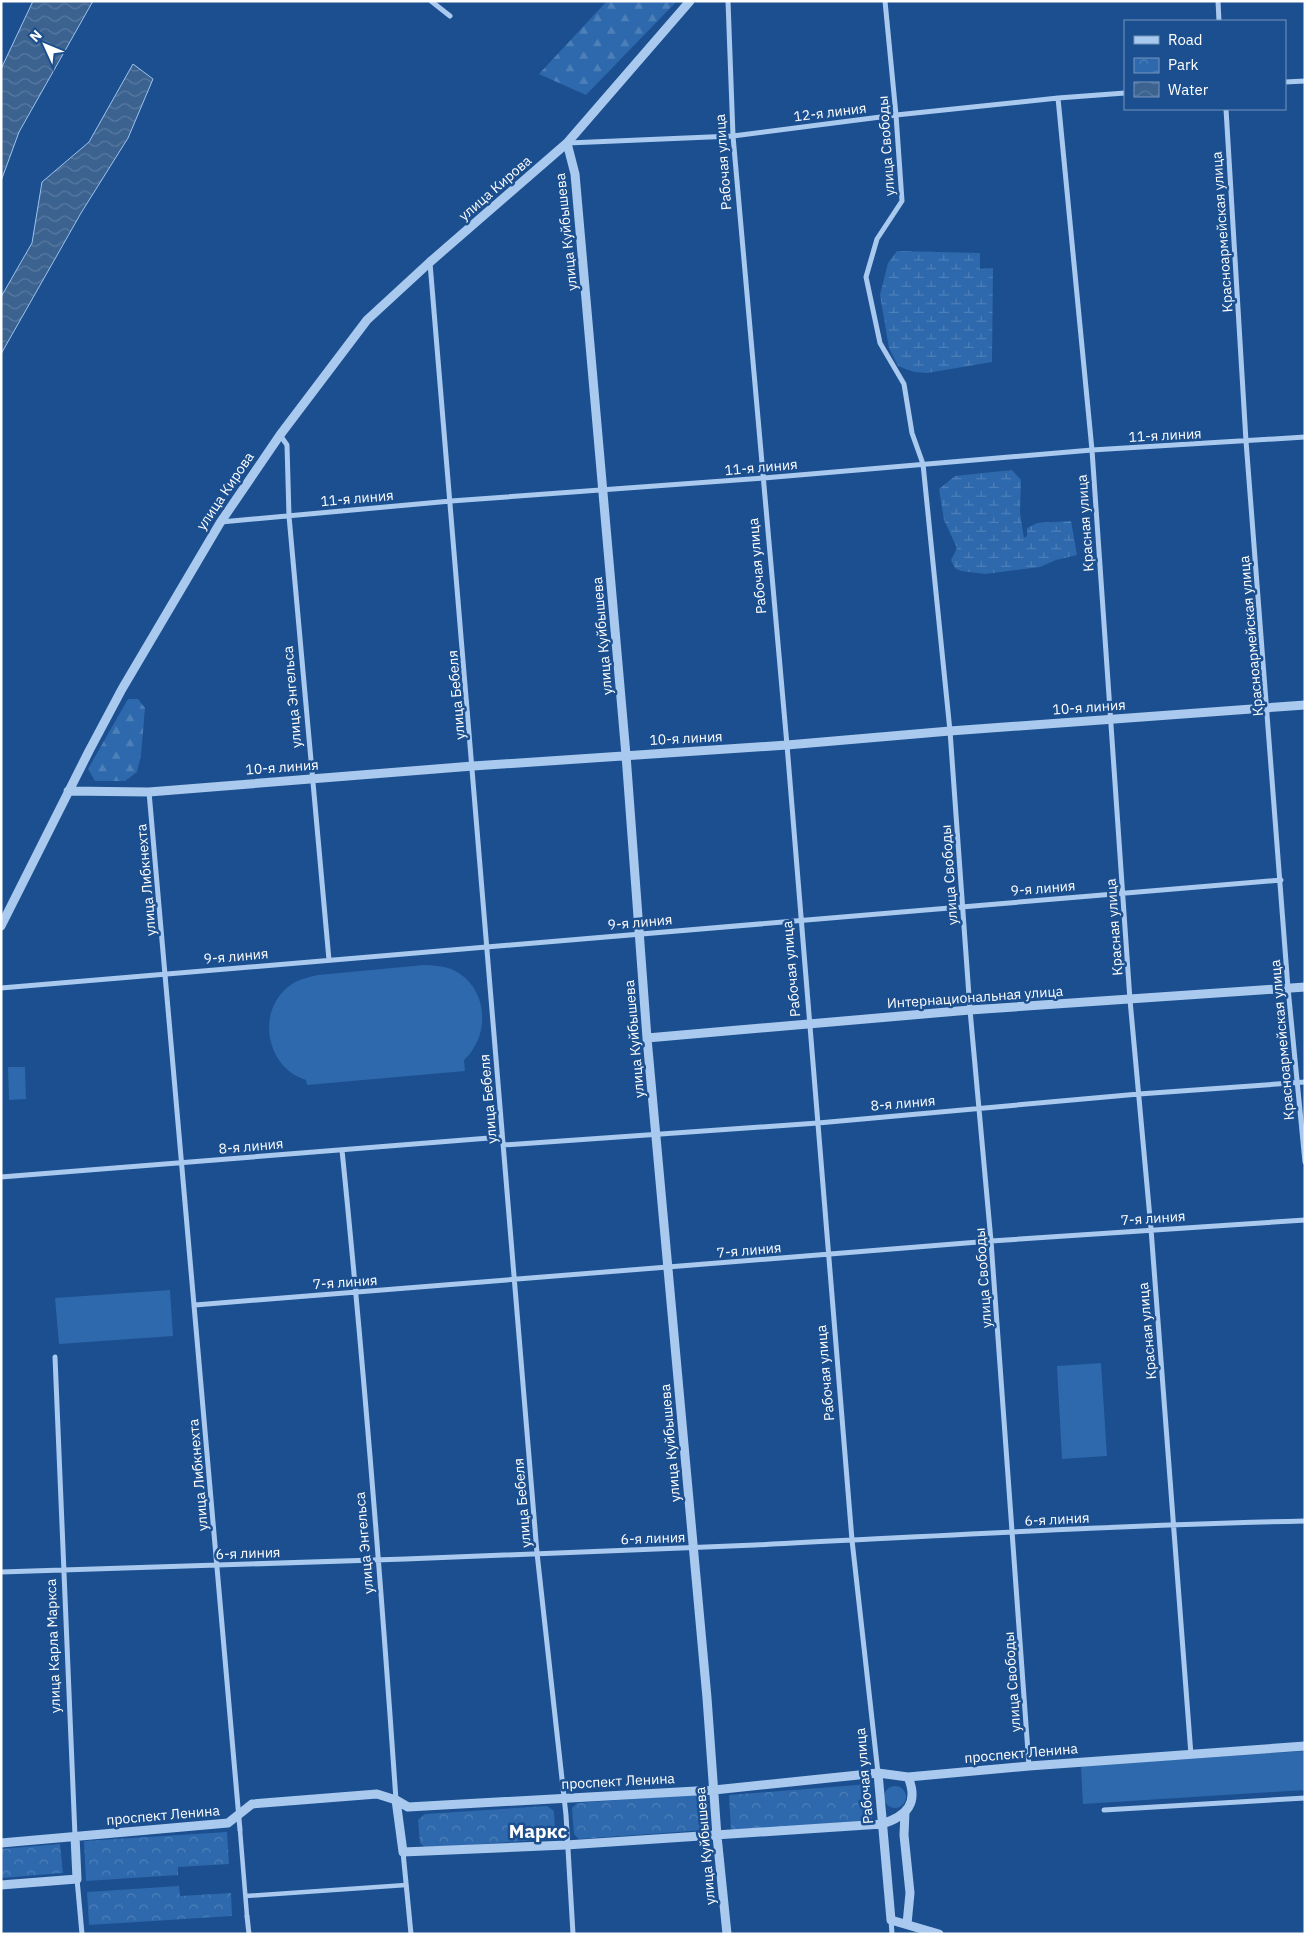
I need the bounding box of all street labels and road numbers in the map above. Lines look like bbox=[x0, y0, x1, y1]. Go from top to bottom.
street label: улица Свободы bbox=[874, 95, 898, 197]
street label: 12-я линия bbox=[793, 99, 867, 125]
street label: Рабочая улица bbox=[711, 113, 735, 211]
street label: улица Кирова bbox=[455, 151, 535, 225]
street label: Красноармейская улица bbox=[1207, 151, 1237, 313]
street label: улица Куйбышева bbox=[551, 172, 581, 292]
street label: 11-я линия bbox=[1128, 424, 1202, 446]
street label: улица Кирова bbox=[192, 448, 258, 534]
street label: 11-я линия bbox=[724, 455, 798, 479]
street label: Красная улица bbox=[1073, 473, 1097, 572]
street label: 11-я линия bbox=[320, 486, 394, 510]
street label: Рабочая улица bbox=[744, 517, 770, 615]
street label: Красноармейская улица bbox=[1235, 555, 1267, 717]
street label: улица Куйбышева bbox=[588, 576, 616, 696]
street label: улица Энгельса bbox=[279, 645, 305, 749]
street label: улица Бебеля bbox=[443, 650, 469, 740]
street label: 10-я линия bbox=[1052, 695, 1126, 719]
street label: 10-я линия bbox=[649, 727, 723, 749]
street label: 10-я линия bbox=[245, 755, 319, 779]
street label: улица Либкнехта bbox=[132, 823, 160, 937]
street label: улица Свободы bbox=[937, 824, 961, 926]
street label: 9-я линия bbox=[1010, 876, 1076, 900]
street label: Красная улица bbox=[1102, 877, 1126, 976]
street label: 9-я линия bbox=[607, 910, 673, 934]
street label: Рабочая улица bbox=[778, 920, 804, 1018]
street label: 9-я линия bbox=[203, 944, 269, 968]
street label: Красноармейская улица bbox=[1266, 959, 1298, 1121]
street label: улица Куйбышева bbox=[620, 979, 648, 1099]
street label: Интернациональная улица bbox=[886, 982, 1064, 1012]
street label: улица Бебеля bbox=[475, 1054, 501, 1144]
street label: 8-я линия bbox=[870, 1091, 936, 1115]
street label: 8-я линия bbox=[218, 1134, 284, 1158]
street label: 7-я линия bbox=[1120, 1207, 1186, 1229]
street label: улица Свободы bbox=[971, 1227, 995, 1329]
street label: 7-я линия bbox=[716, 1238, 782, 1262]
street label: 7-я линия bbox=[312, 1271, 378, 1293]
street label: Красная улица bbox=[1134, 1281, 1160, 1380]
street label: Рабочая улица bbox=[812, 1324, 838, 1422]
street label: улица Куйбышева bbox=[656, 1383, 684, 1503]
street label: улица Либкнехта bbox=[184, 1418, 212, 1532]
street label: улица Бебеля bbox=[509, 1458, 535, 1548]
street label: улица Энгельса bbox=[351, 1491, 377, 1595]
street label: 6-я линия bbox=[1024, 1508, 1090, 1530]
street label: 6-я линия bbox=[620, 1528, 686, 1548]
street label: 6-я линия bbox=[215, 1543, 281, 1563]
street label: улица Карла Маркса bbox=[42, 1578, 64, 1714]
street label: улица Свободы bbox=[1000, 1631, 1024, 1733]
street label: Рабочая улица bbox=[851, 1727, 877, 1825]
street label: проспект Ленина bbox=[964, 1739, 1079, 1767]
street label: проспект Ленина bbox=[561, 1769, 676, 1793]
street label: улица Куйбышева bbox=[691, 1786, 719, 1906]
street label: проспект Ленина bbox=[106, 1801, 221, 1829]

